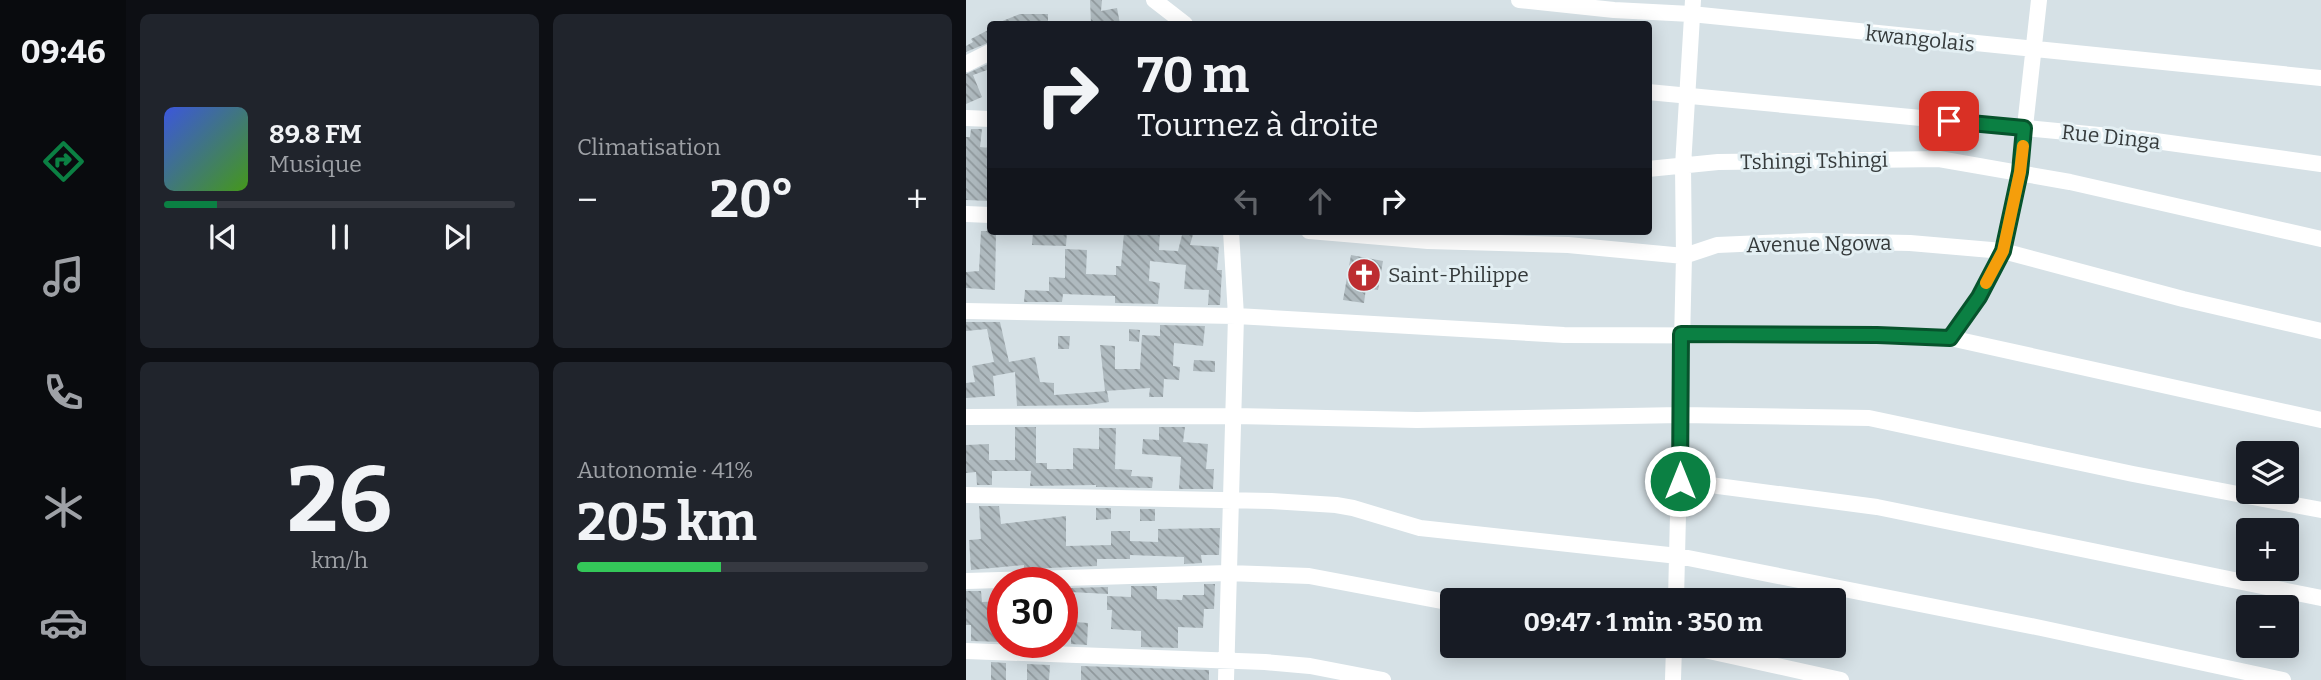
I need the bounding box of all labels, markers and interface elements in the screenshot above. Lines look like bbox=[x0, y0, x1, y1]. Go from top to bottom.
street label: kwangolais bbox=[1864, 20, 1976, 58]
text: 09:46 bbox=[20, 33, 106, 71]
text: 70 m bbox=[1137, 46, 1249, 105]
icon: right bbox=[1022, 49, 1113, 140]
pin bbox=[1919, 91, 1979, 151]
icon: arrive bbox=[1930, 102, 1968, 140]
text: Tournez à droite bbox=[1137, 106, 1379, 144]
text: 89.8 FM bbox=[269, 119, 362, 150]
street label: Rue Dinga bbox=[2060, 119, 2162, 155]
text: Climatisation bbox=[577, 133, 721, 161]
icon: directions bbox=[39, 137, 88, 186]
street label: Tshingi Tshingi bbox=[1740, 147, 1888, 175]
text: Musique bbox=[269, 150, 362, 178]
text: 20° bbox=[710, 168, 794, 231]
text: − bbox=[577, 177, 598, 223]
text: + bbox=[906, 177, 928, 223]
icon: left bbox=[1228, 182, 1266, 220]
icon: ahead bbox=[1301, 182, 1339, 220]
icon: right bbox=[1374, 182, 1412, 220]
icon: previous bbox=[204, 218, 242, 256]
icon: pause bbox=[321, 218, 359, 256]
icon: next bbox=[438, 218, 476, 256]
street label: Avenue Ngowa bbox=[1746, 230, 1892, 258]
icon: music bbox=[39, 252, 88, 301]
church icon: Saint-Philippe bbox=[1345, 256, 1383, 294]
place label: Saint-Philippe bbox=[1388, 262, 1529, 288]
icon: phone bbox=[39, 368, 88, 417]
map controls bbox=[2236, 441, 2299, 658]
button: layers bbox=[2236, 441, 2299, 504]
position arrow bbox=[1643, 444, 1717, 518]
text: 26 bbox=[287, 446, 392, 555]
text: Autonomie · 41% bbox=[577, 456, 754, 484]
icon: climate bbox=[39, 483, 88, 532]
text: 205 km bbox=[577, 491, 757, 554]
button: + bbox=[2236, 518, 2299, 581]
text: km/h bbox=[311, 546, 368, 574]
speed limit sign: 30 bbox=[987, 567, 1078, 658]
button: − bbox=[2236, 595, 2299, 658]
icon: car bbox=[39, 598, 88, 647]
text: 09:47 · 1 min · 350 m bbox=[1523, 607, 1763, 638]

